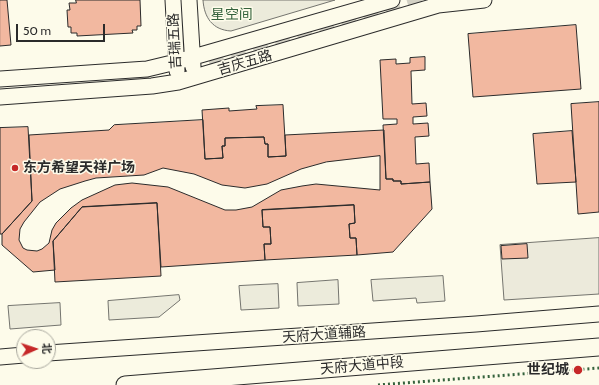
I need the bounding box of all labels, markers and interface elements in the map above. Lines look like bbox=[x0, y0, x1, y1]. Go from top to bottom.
park label: 星空间 bbox=[211, 7, 253, 23]
street label: 吉瑞五路 bbox=[165, 13, 185, 69]
scale bar bbox=[18, 16, 107, 42]
text: 50 m bbox=[23, 23, 51, 38]
street label: 吉庆五路 bbox=[216, 47, 274, 79]
place label: 东方希望天祥广场 bbox=[23, 160, 135, 176]
marker: 东方希望天祥广场 bbox=[10, 163, 20, 173]
street label: 天府大道辅路 bbox=[282, 324, 366, 346]
north arrow bbox=[16, 329, 56, 369]
text: 北 bbox=[40, 343, 54, 354]
street label: 天府大道中段 bbox=[319, 354, 405, 378]
place label: 世纪城 bbox=[527, 362, 569, 378]
marker: 世纪城 bbox=[572, 364, 584, 376]

